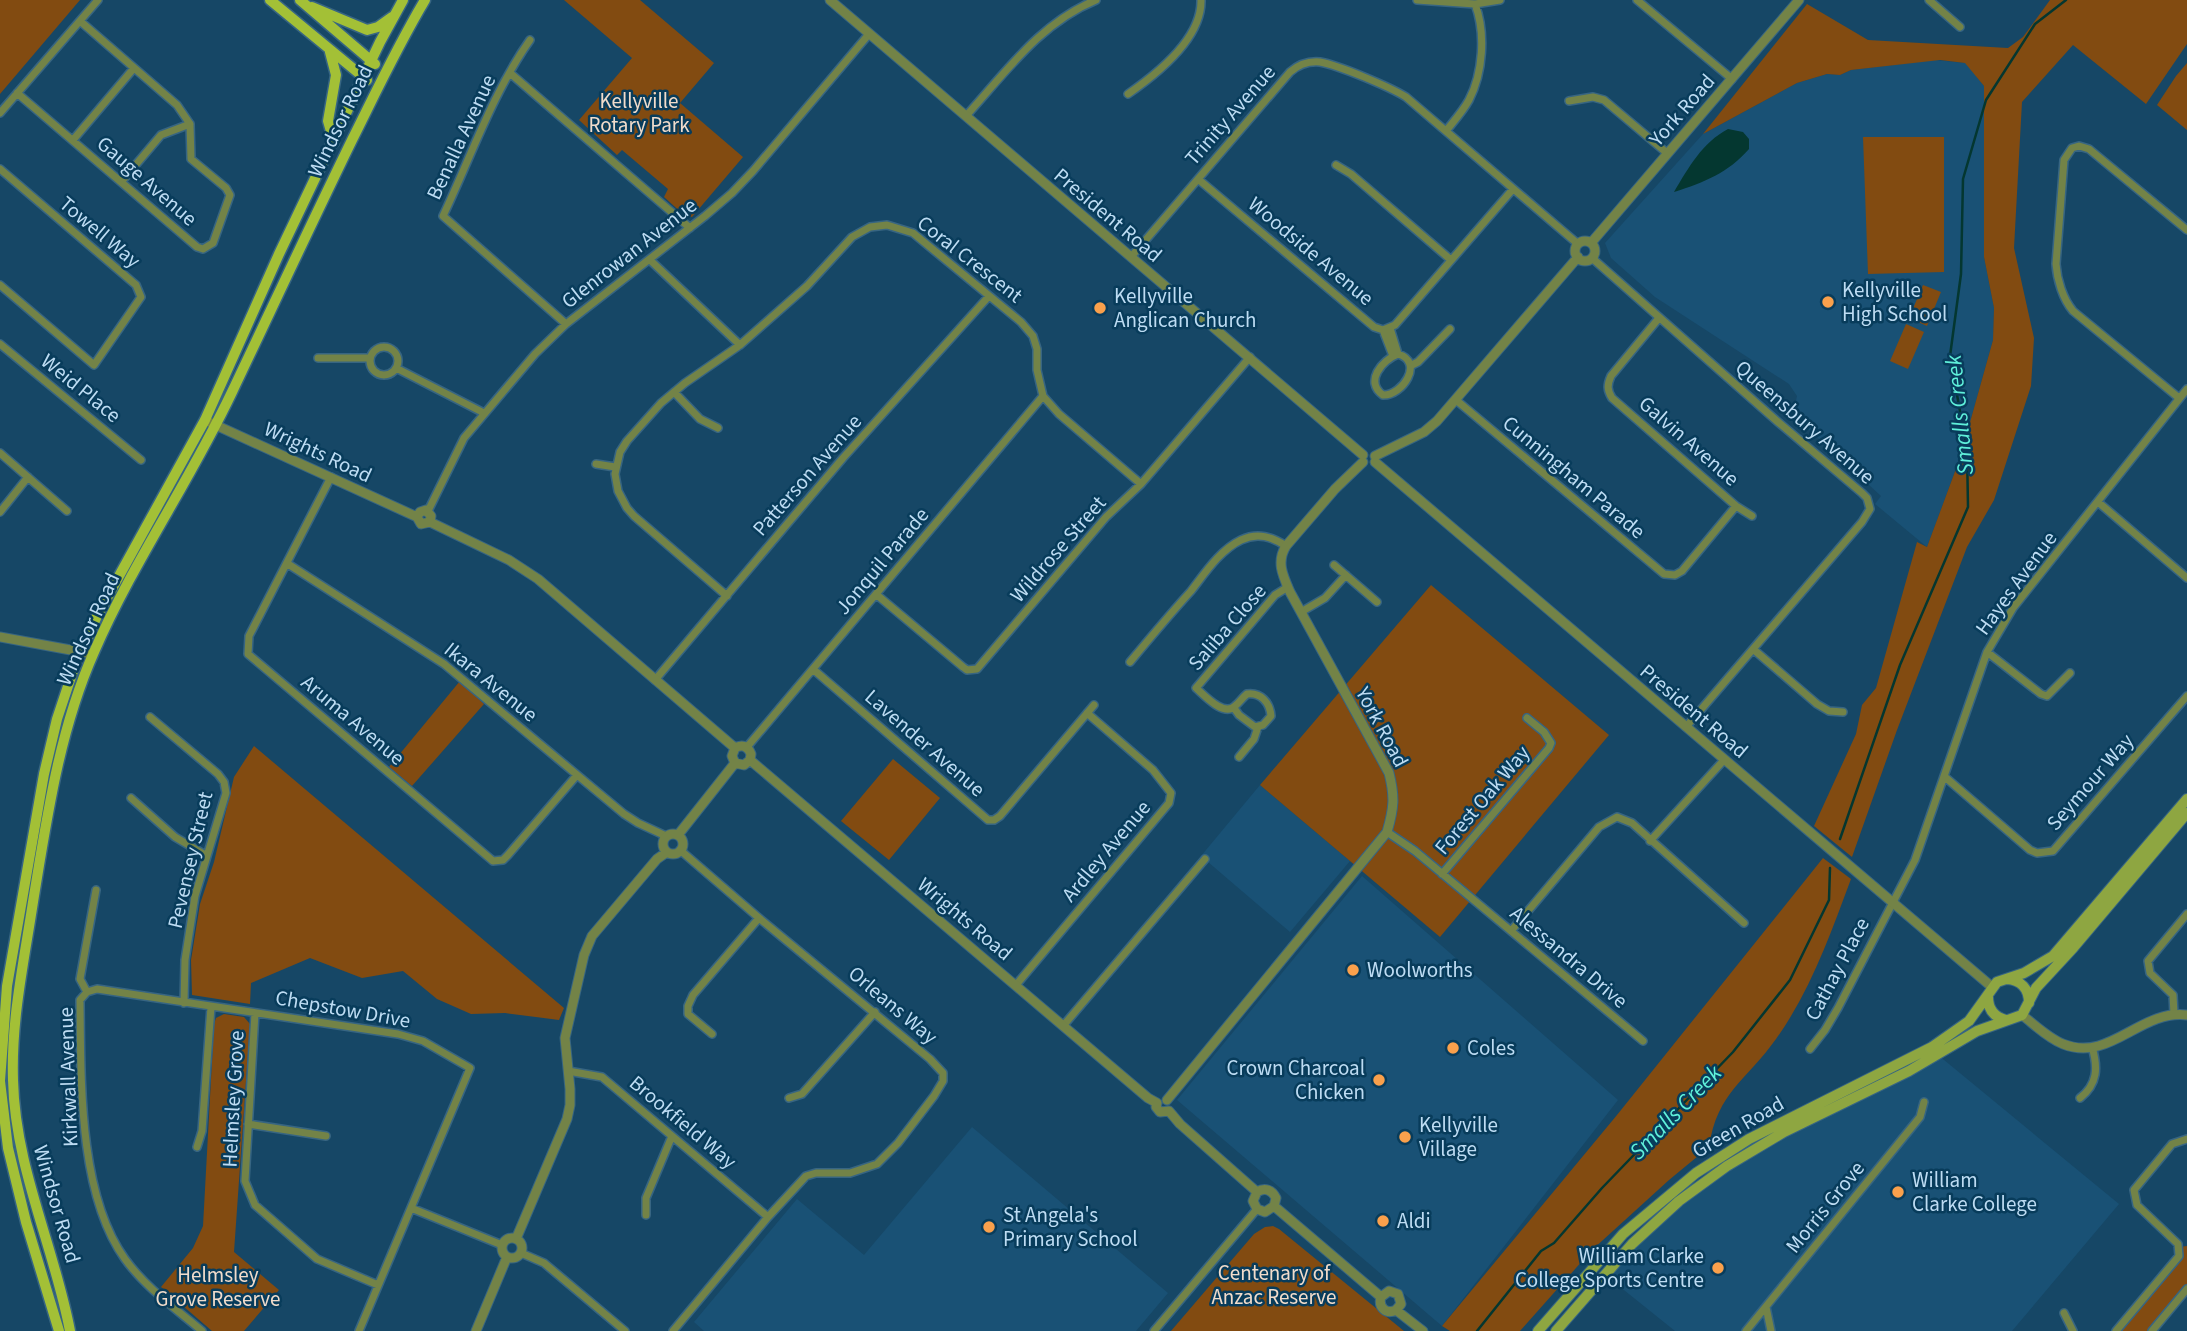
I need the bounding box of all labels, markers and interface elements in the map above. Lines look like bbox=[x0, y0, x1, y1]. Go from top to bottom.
street label: Trinity Avenue bbox=[1178, 58, 1282, 172]
street label: Windsor Road bbox=[300, 60, 380, 182]
street label: York Road bbox=[1641, 67, 1722, 154]
street label: Benalla Avenue bbox=[419, 69, 503, 205]
park label: Kellyville Rotary Park bbox=[588, 86, 690, 140]
street label: Gauge Avenue bbox=[90, 129, 204, 233]
street label: President Road bbox=[1047, 161, 1169, 269]
street label: Towell Way bbox=[53, 189, 147, 275]
street label: Woodside Avenue bbox=[1242, 189, 1380, 313]
street label: Glenrowan Avenue bbox=[555, 191, 703, 315]
street label: Coral Crescent bbox=[911, 208, 1029, 310]
place label: Kellyville High School bbox=[1842, 275, 1947, 329]
place label: Kellyville Anglican Church bbox=[1114, 281, 1257, 335]
marker: Kellyville High School bbox=[1820, 294, 1836, 310]
marker: Kellyville Anglican Church bbox=[1092, 300, 1108, 316]
street label: Weid Place bbox=[35, 346, 127, 430]
water label: Smalls Creek bbox=[1937, 352, 1982, 477]
street label: Queensbury Avenue bbox=[1729, 353, 1881, 491]
street label: Galvin Avenue bbox=[1632, 389, 1746, 493]
street label: Patterson Avenue bbox=[745, 407, 869, 543]
street label: Cunningham Parade bbox=[1496, 408, 1652, 546]
street label: Wrights Road bbox=[259, 414, 377, 490]
street label: Wildrose Street bbox=[1003, 489, 1113, 609]
street label: Jonquil Parade bbox=[828, 501, 936, 621]
street label: Hayes Avenue bbox=[1968, 525, 2064, 641]
street label: Windsor Road bbox=[49, 568, 127, 690]
street label: Saliba Close bbox=[1181, 577, 1273, 677]
street label: Ikara Avenue bbox=[438, 635, 544, 729]
street label: President Road bbox=[1633, 657, 1755, 765]
street label: Aruma Avenue bbox=[295, 668, 411, 772]
street label: York Road bbox=[1348, 680, 1416, 773]
street label: Lavender Avenue bbox=[858, 682, 992, 804]
street label: Seymour Way bbox=[2039, 727, 2141, 837]
street label: Forest Oak Way bbox=[1427, 739, 1537, 861]
street label: Pevensey Street bbox=[160, 789, 220, 931]
street label: Ardley Avenue bbox=[1054, 794, 1158, 908]
street label: Wrights Road bbox=[911, 870, 1019, 968]
street label: Alessandra Drive bbox=[1504, 899, 1634, 1015]
street label: Cathay Place bbox=[1797, 912, 1877, 1026]
place label: Woolworths bbox=[1367, 955, 1473, 985]
street label: Orleans Way bbox=[842, 959, 944, 1051]
marker: Woolworths bbox=[1345, 962, 1361, 978]
street label: Chepstow Drive bbox=[273, 982, 413, 1036]
street label: Kirkwall Avenue bbox=[51, 1006, 85, 1148]
street label: Helmsley Grove bbox=[214, 1030, 252, 1168]
place label: Coles bbox=[1467, 1033, 1515, 1063]
marker: Coles bbox=[1445, 1040, 1461, 1056]
place label: Crown Charcoal Chicken bbox=[1227, 1053, 1365, 1107]
water label: Smalls Creek bbox=[1621, 1057, 1730, 1167]
street label: Brookfield Way bbox=[623, 1068, 743, 1176]
marker: Crown Charcoal Chicken bbox=[1371, 1072, 1387, 1088]
street label: Green Road bbox=[1686, 1089, 1790, 1165]
place label: Kellyville Village bbox=[1419, 1110, 1498, 1164]
marker: Kellyville Village bbox=[1397, 1129, 1413, 1145]
street label: Windsor Road bbox=[26, 1141, 88, 1267]
street label: Morris Grove bbox=[1778, 1154, 1872, 1260]
place label: William Clarke College bbox=[1912, 1165, 2037, 1219]
marker: William Clarke College bbox=[1890, 1184, 1906, 1200]
place label: St Angela's Primary School bbox=[1003, 1200, 1138, 1254]
place label: Aldi bbox=[1397, 1206, 1431, 1236]
marker: Aldi bbox=[1375, 1213, 1391, 1229]
marker: St Angela's Primary School bbox=[981, 1219, 997, 1235]
place label: William Clarke College Sports Centre bbox=[1515, 1241, 1704, 1295]
park label: Centenary of Anzac Reserve bbox=[1211, 1258, 1337, 1312]
park label: Helmsley Grove Reserve bbox=[155, 1260, 281, 1314]
marker: William Clarke College Sports Centre bbox=[1710, 1260, 1726, 1276]

